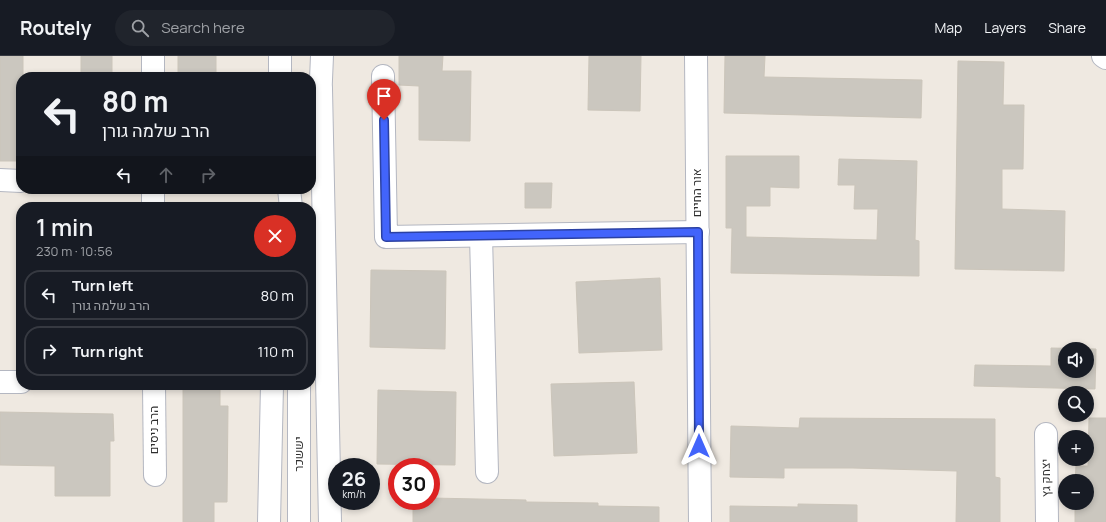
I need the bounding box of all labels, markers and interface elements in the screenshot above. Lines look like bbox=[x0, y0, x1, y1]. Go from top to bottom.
search box bbox=[115, 10, 395, 46]
text: Routely bbox=[20, 15, 91, 41]
icon: search bbox=[129, 17, 151, 39]
text: Search here bbox=[161, 17, 245, 38]
text: Map bbox=[934, 18, 962, 37]
text: Layers bbox=[984, 18, 1026, 37]
text: Share bbox=[1048, 18, 1086, 37]
pin bbox=[367, 79, 401, 120]
text: 80 m bbox=[102, 82, 168, 120]
icon: arrive bbox=[373, 85, 395, 107]
icon: left bbox=[36, 88, 88, 140]
text: הרב שלמה גורן bbox=[102, 118, 210, 142]
icon: left bbox=[113, 164, 135, 186]
icon: ahead bbox=[155, 164, 177, 186]
icon: right bbox=[197, 164, 219, 186]
street label: אור החיים bbox=[688, 168, 705, 217]
text: 1 min bbox=[36, 210, 93, 243]
button: close bbox=[254, 215, 296, 257]
text: 230 m · 10:56 bbox=[36, 242, 113, 260]
text: Turn left bbox=[72, 275, 134, 296]
icon: left bbox=[38, 284, 60, 306]
text: 80 m bbox=[260, 285, 294, 306]
text: הרב שלמה גורן bbox=[72, 296, 150, 314]
icon: right bbox=[38, 340, 60, 362]
text: Turn right bbox=[72, 341, 143, 362]
text: 110 m bbox=[257, 341, 294, 362]
map controls bbox=[1058, 342, 1094, 510]
button: sound bbox=[1058, 342, 1094, 378]
button: search bbox=[1058, 386, 1094, 422]
street label: הרב ניסים bbox=[145, 406, 162, 454]
position arrow bbox=[678, 425, 720, 467]
button: + bbox=[1058, 430, 1094, 466]
street label: יששכר bbox=[290, 436, 307, 472]
speed limit sign: 30 bbox=[388, 458, 440, 510]
street label: יצחק גץ bbox=[1037, 459, 1054, 497]
text: 26 bbox=[342, 465, 366, 492]
button: − bbox=[1058, 474, 1094, 510]
text: km/h bbox=[342, 487, 366, 501]

